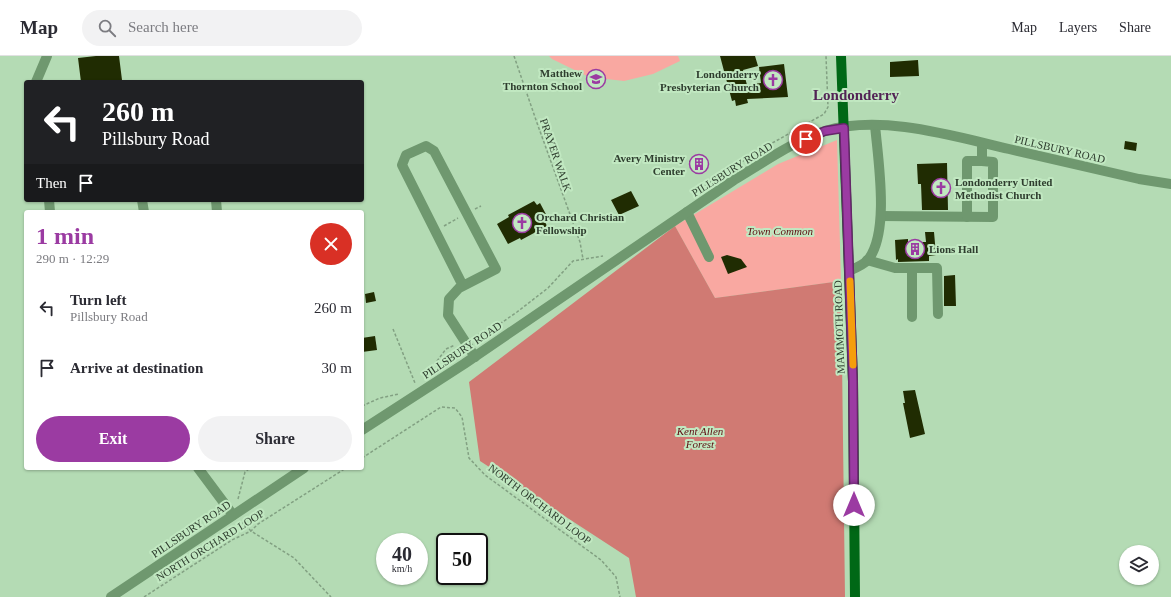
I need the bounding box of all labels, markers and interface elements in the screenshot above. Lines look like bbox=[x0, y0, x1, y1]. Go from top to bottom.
search box bbox=[82, 10, 362, 46]
text: Map bbox=[20, 17, 58, 38]
icon: search bbox=[96, 17, 118, 39]
text: Search here bbox=[128, 19, 198, 35]
text: Map bbox=[1011, 20, 1037, 35]
text: Layers bbox=[1059, 20, 1097, 35]
text: Share bbox=[1119, 20, 1151, 35]
place label: Matthew Thornton School bbox=[503, 67, 582, 92]
school or university icon: Matthew Thornton School bbox=[585, 68, 607, 90]
place label: Londonderry Presbyterian Church bbox=[660, 68, 759, 93]
church icon: Londonderry Presbyterian Church bbox=[762, 69, 784, 91]
district label: Londonderry bbox=[813, 87, 899, 103]
icon: left bbox=[36, 96, 88, 148]
text: 260 m bbox=[102, 96, 174, 127]
street label: PRAYER WALK bbox=[538, 117, 574, 193]
pin bbox=[789, 122, 823, 156]
icon: arrive bbox=[795, 128, 817, 150]
text: Pillsbury Road bbox=[102, 129, 210, 149]
street label: PILLSBURY ROAD bbox=[1013, 133, 1107, 165]
street label: PILLSBURY ROAD bbox=[689, 139, 775, 199]
place label: Avery Ministry Center bbox=[613, 152, 685, 177]
building icon: Avery Ministry Center bbox=[688, 153, 710, 175]
icon: arrive bbox=[75, 172, 97, 194]
text: Then bbox=[36, 175, 67, 191]
place label: Londonderry United Methodist Church bbox=[955, 176, 1053, 201]
church icon: Londonderry United Methodist Church bbox=[930, 177, 952, 199]
place label: Orchard Christian Fellowship bbox=[536, 211, 624, 236]
church icon: Orchard Christian Fellowship bbox=[511, 212, 533, 234]
text: 1 min bbox=[36, 223, 94, 249]
button: close bbox=[310, 223, 352, 265]
park label: Town Common bbox=[747, 225, 813, 237]
building icon: Lions Hall bbox=[904, 238, 926, 260]
place label: Lions Hall bbox=[929, 243, 978, 255]
text: 290 m · 12:29 bbox=[36, 251, 109, 266]
street label: MAMMOTH ROAD bbox=[831, 280, 847, 374]
text: Turn left bbox=[70, 292, 127, 308]
icon: left bbox=[36, 297, 58, 319]
text: 260 m bbox=[314, 300, 352, 316]
text: Pillsbury Road bbox=[70, 309, 148, 324]
street label: PILLSBURY ROAD bbox=[420, 319, 504, 381]
icon: arrive bbox=[36, 357, 58, 379]
text: Arrive at destination bbox=[70, 360, 203, 376]
text: 30 m bbox=[322, 360, 352, 376]
button: Exit bbox=[36, 416, 190, 462]
button: Share bbox=[198, 416, 352, 462]
park label: Kent Allen Forest bbox=[676, 425, 724, 450]
street label: NORTH ORCHARD LOOP bbox=[486, 462, 594, 546]
position arrow bbox=[833, 484, 875, 526]
street label: PILLSBURY ROAD bbox=[149, 498, 233, 560]
street label: NORTH ORCHARD LOOP bbox=[154, 507, 266, 583]
speed limit sign: 50 bbox=[436, 533, 488, 585]
text: 40 bbox=[392, 543, 412, 565]
map controls bbox=[1119, 545, 1159, 585]
button: layers bbox=[1119, 545, 1159, 585]
text: km/h bbox=[392, 563, 412, 574]

